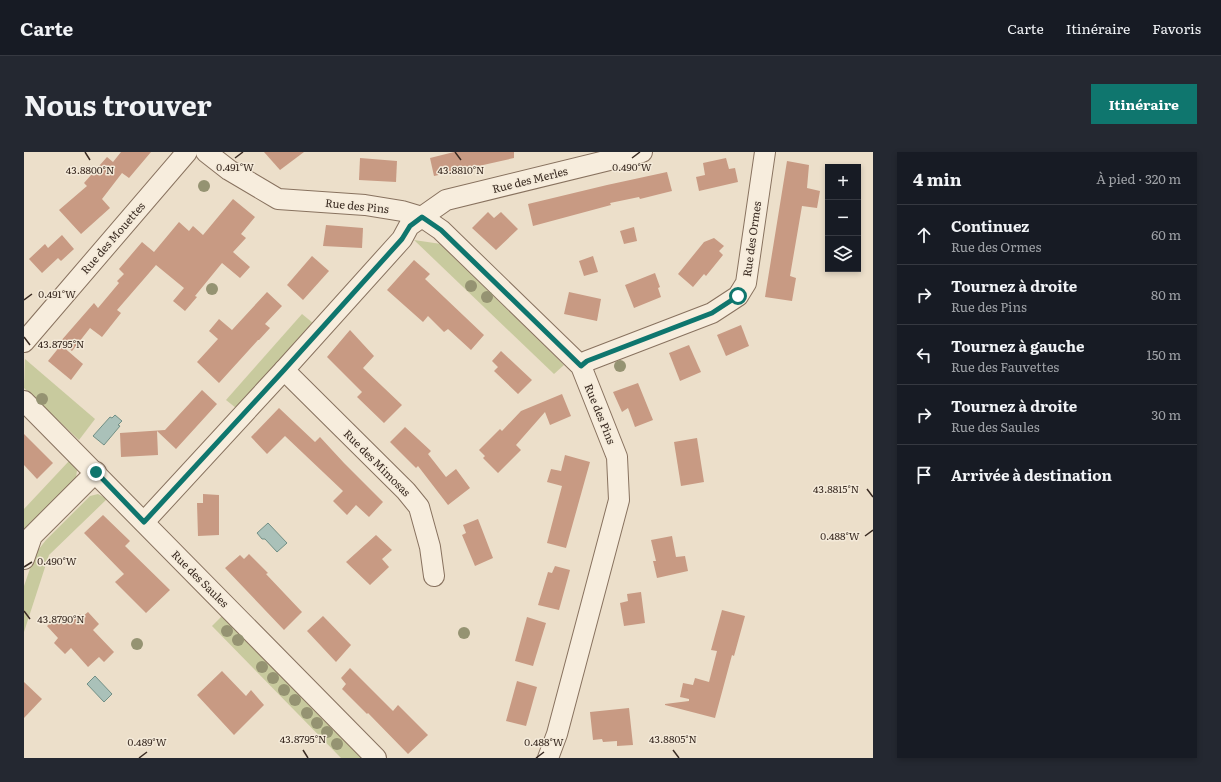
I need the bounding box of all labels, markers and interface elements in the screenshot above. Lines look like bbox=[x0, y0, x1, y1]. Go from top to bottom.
text: Carte bbox=[20, 14, 73, 42]
text: Carte bbox=[1007, 18, 1044, 38]
text: Itinéraire bbox=[1066, 18, 1130, 38]
text: Favoris bbox=[1152, 18, 1201, 38]
text: Nous trouver bbox=[24, 83, 212, 125]
button: Itinéraire bbox=[1091, 84, 1197, 124]
text: 0.491°W bbox=[216, 159, 254, 174]
text: 0.490°W bbox=[612, 159, 652, 174]
text: 43.8800°N bbox=[66, 162, 114, 177]
text: 43.8810°N bbox=[438, 162, 484, 177]
street label: Rue des Merles bbox=[490, 162, 569, 196]
map controls bbox=[825, 164, 861, 272]
button: + bbox=[825, 164, 861, 200]
text: 4 min bbox=[913, 166, 962, 191]
text: À pied · 320 m bbox=[1096, 169, 1181, 188]
street label: Rue des Pins bbox=[324, 194, 390, 216]
street label: Rue des Mouettes bbox=[76, 198, 148, 277]
street label: Rue des Ormes bbox=[738, 200, 764, 278]
button: − bbox=[825, 200, 861, 236]
text: Continuez bbox=[951, 214, 1029, 237]
icon: ahead bbox=[913, 224, 935, 246]
text: 60 m bbox=[1151, 225, 1181, 244]
button: layers bbox=[825, 236, 861, 272]
text: Rue des Ormes bbox=[951, 237, 1041, 256]
text: Tournez à droite bbox=[951, 274, 1077, 297]
icon: right bbox=[913, 284, 935, 306]
text: 80 m bbox=[1151, 285, 1181, 304]
text: 0.491°W bbox=[38, 286, 76, 301]
route start bbox=[729, 287, 747, 305]
text: Rue des Pins bbox=[951, 297, 1027, 316]
text: Tournez à gauche bbox=[951, 334, 1084, 357]
text: 43.8795°N bbox=[38, 336, 84, 351]
icon: left bbox=[913, 344, 935, 366]
text: 150 m bbox=[1146, 345, 1181, 364]
text: Rue des Fauvettes bbox=[951, 357, 1059, 376]
street label: Rue des Pins bbox=[581, 381, 620, 446]
text: Tournez à droite bbox=[951, 394, 1077, 417]
icon: right bbox=[913, 404, 935, 426]
text: 30 m bbox=[1151, 405, 1181, 424]
text: Rue des Saules bbox=[951, 417, 1040, 436]
street label: Rue des Mimosas bbox=[341, 425, 415, 499]
route end bbox=[87, 463, 105, 481]
text: Arrivée à destination bbox=[951, 463, 1112, 486]
icon: arrive bbox=[913, 464, 935, 486]
text: 43.8815°N bbox=[813, 481, 859, 496]
text: 0.488°W bbox=[820, 528, 860, 543]
street label: Rue des Saules bbox=[169, 546, 233, 610]
text: 0.490°W bbox=[37, 553, 77, 568]
text: 43.8790°N bbox=[37, 611, 85, 626]
text: 43.8795°N bbox=[280, 731, 326, 746]
text: 43.8805°N bbox=[649, 731, 697, 746]
text: 0.489°W bbox=[127, 734, 167, 749]
text: 0.488°W bbox=[524, 734, 564, 749]

